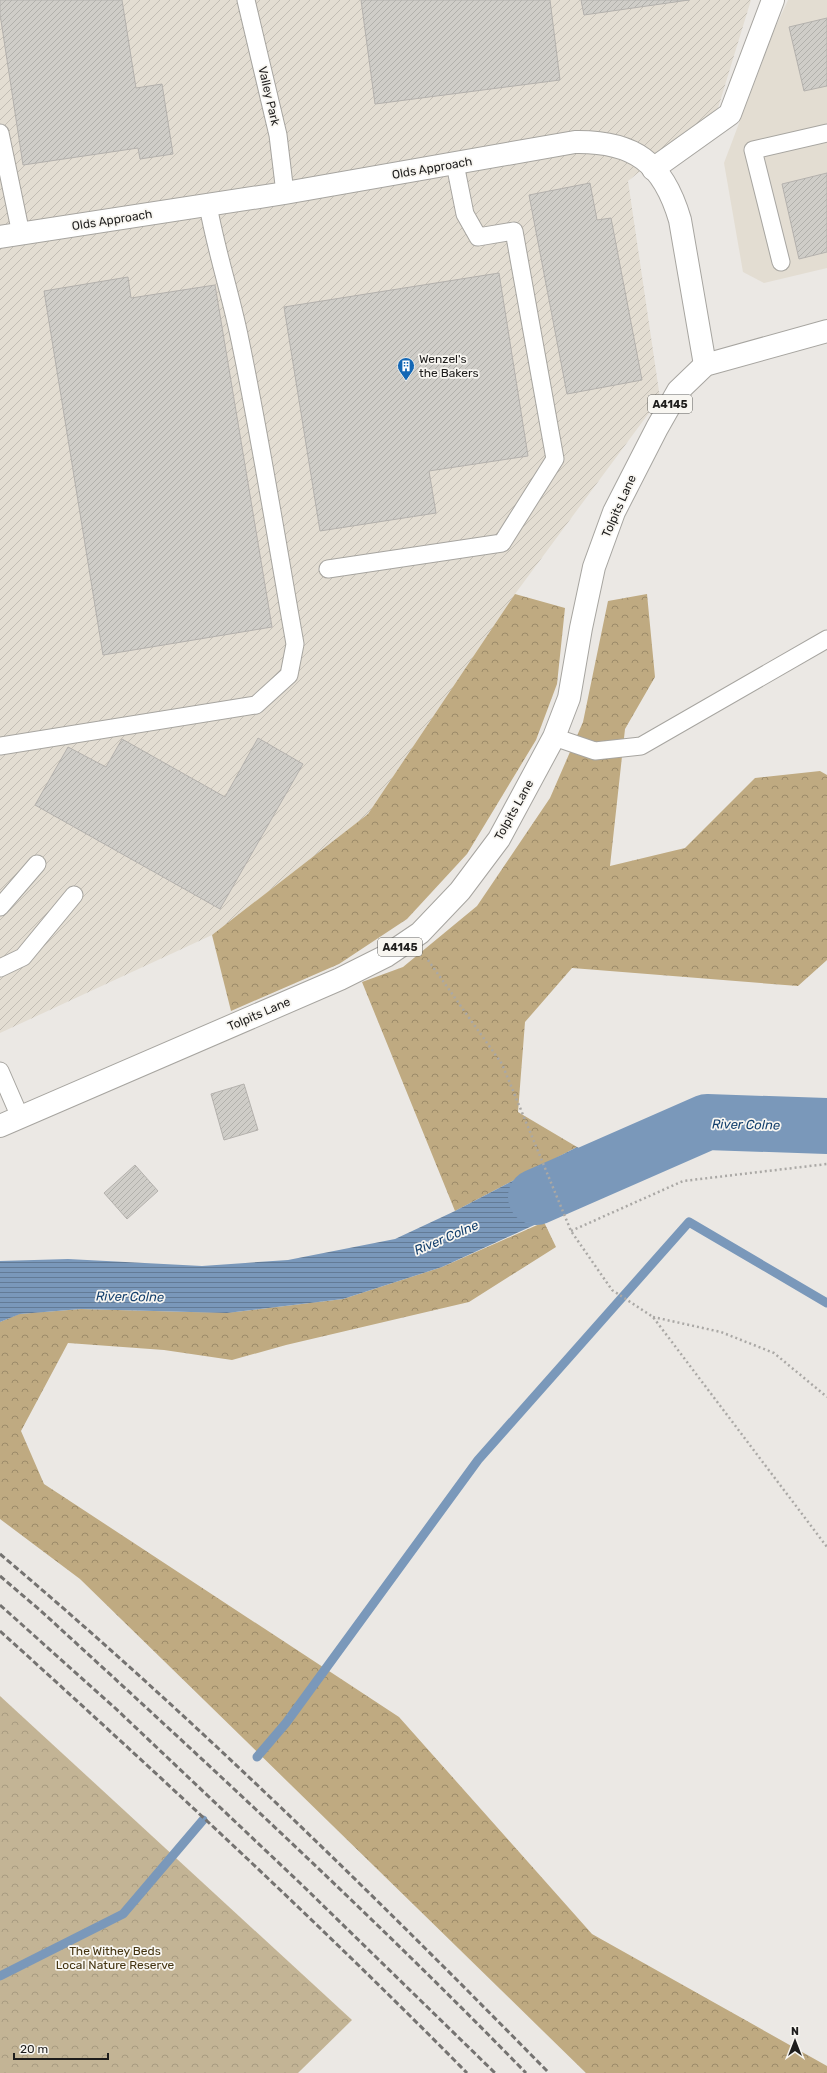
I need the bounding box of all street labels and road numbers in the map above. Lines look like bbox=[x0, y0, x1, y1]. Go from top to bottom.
street label: Valley Park bbox=[255, 65, 283, 128]
street label: Olds Approach bbox=[391, 154, 473, 182]
street label: Olds Approach bbox=[71, 207, 153, 233]
road number: A4145 bbox=[648, 395, 692, 413]
street label: Tolpits Lane bbox=[599, 472, 639, 539]
street label: Tolpits Lane bbox=[492, 777, 536, 843]
road number: A4145 bbox=[378, 938, 422, 956]
street label: Tolpits Lane bbox=[226, 994, 293, 1033]

